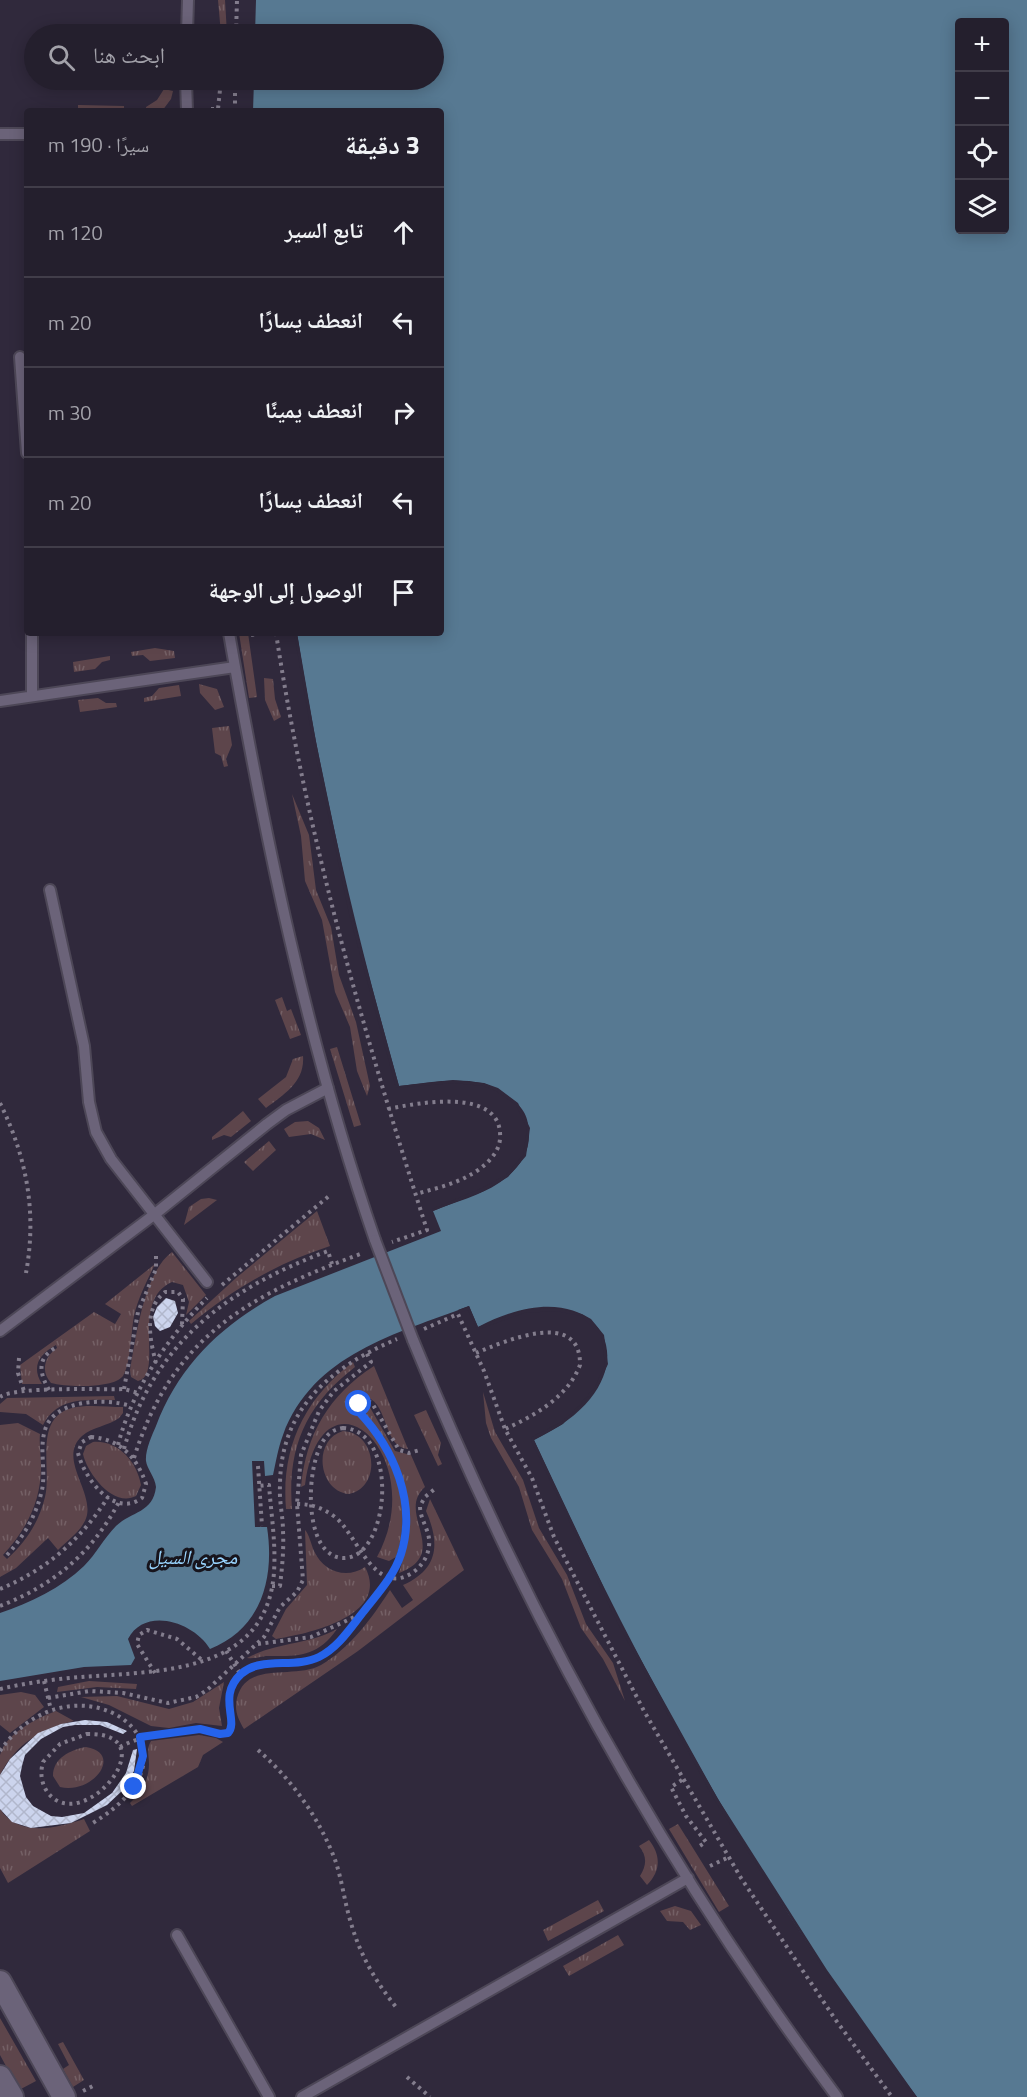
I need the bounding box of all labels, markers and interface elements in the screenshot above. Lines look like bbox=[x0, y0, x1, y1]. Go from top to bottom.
map controls bbox=[955, 18, 1009, 234]
button: + bbox=[955, 18, 1009, 72]
search box bbox=[24, 24, 444, 90]
text: ابحث هنا bbox=[93, 38, 165, 72]
icon: search bbox=[45, 41, 78, 74]
button: − bbox=[955, 72, 1009, 126]
text: 3 دقيقة bbox=[345, 125, 420, 164]
button: locate bbox=[955, 126, 1009, 180]
text: سيرًا · 190 m bbox=[48, 129, 149, 160]
button: layers bbox=[955, 180, 1009, 234]
text: تابع السير bbox=[285, 213, 363, 247]
icon: ahead bbox=[387, 216, 420, 249]
text: 120 m bbox=[48, 217, 103, 248]
text: انعطف يسارًا bbox=[258, 303, 363, 337]
icon: left bbox=[387, 306, 420, 339]
text: 20 m bbox=[48, 307, 92, 338]
text: انعطف يمينًا bbox=[265, 393, 363, 427]
icon: right bbox=[387, 396, 420, 429]
text: 30 m bbox=[48, 397, 92, 428]
text: انعطف يسارًا bbox=[258, 483, 363, 517]
icon: left bbox=[387, 486, 420, 519]
text: 20 m bbox=[48, 487, 92, 518]
text: الوصول إلى الوجهة bbox=[209, 573, 363, 607]
icon: arrive bbox=[387, 576, 420, 609]
route start bbox=[345, 1390, 371, 1416]
water label: مجرى السيل bbox=[149, 1541, 237, 1572]
route end bbox=[120, 1773, 146, 1799]

